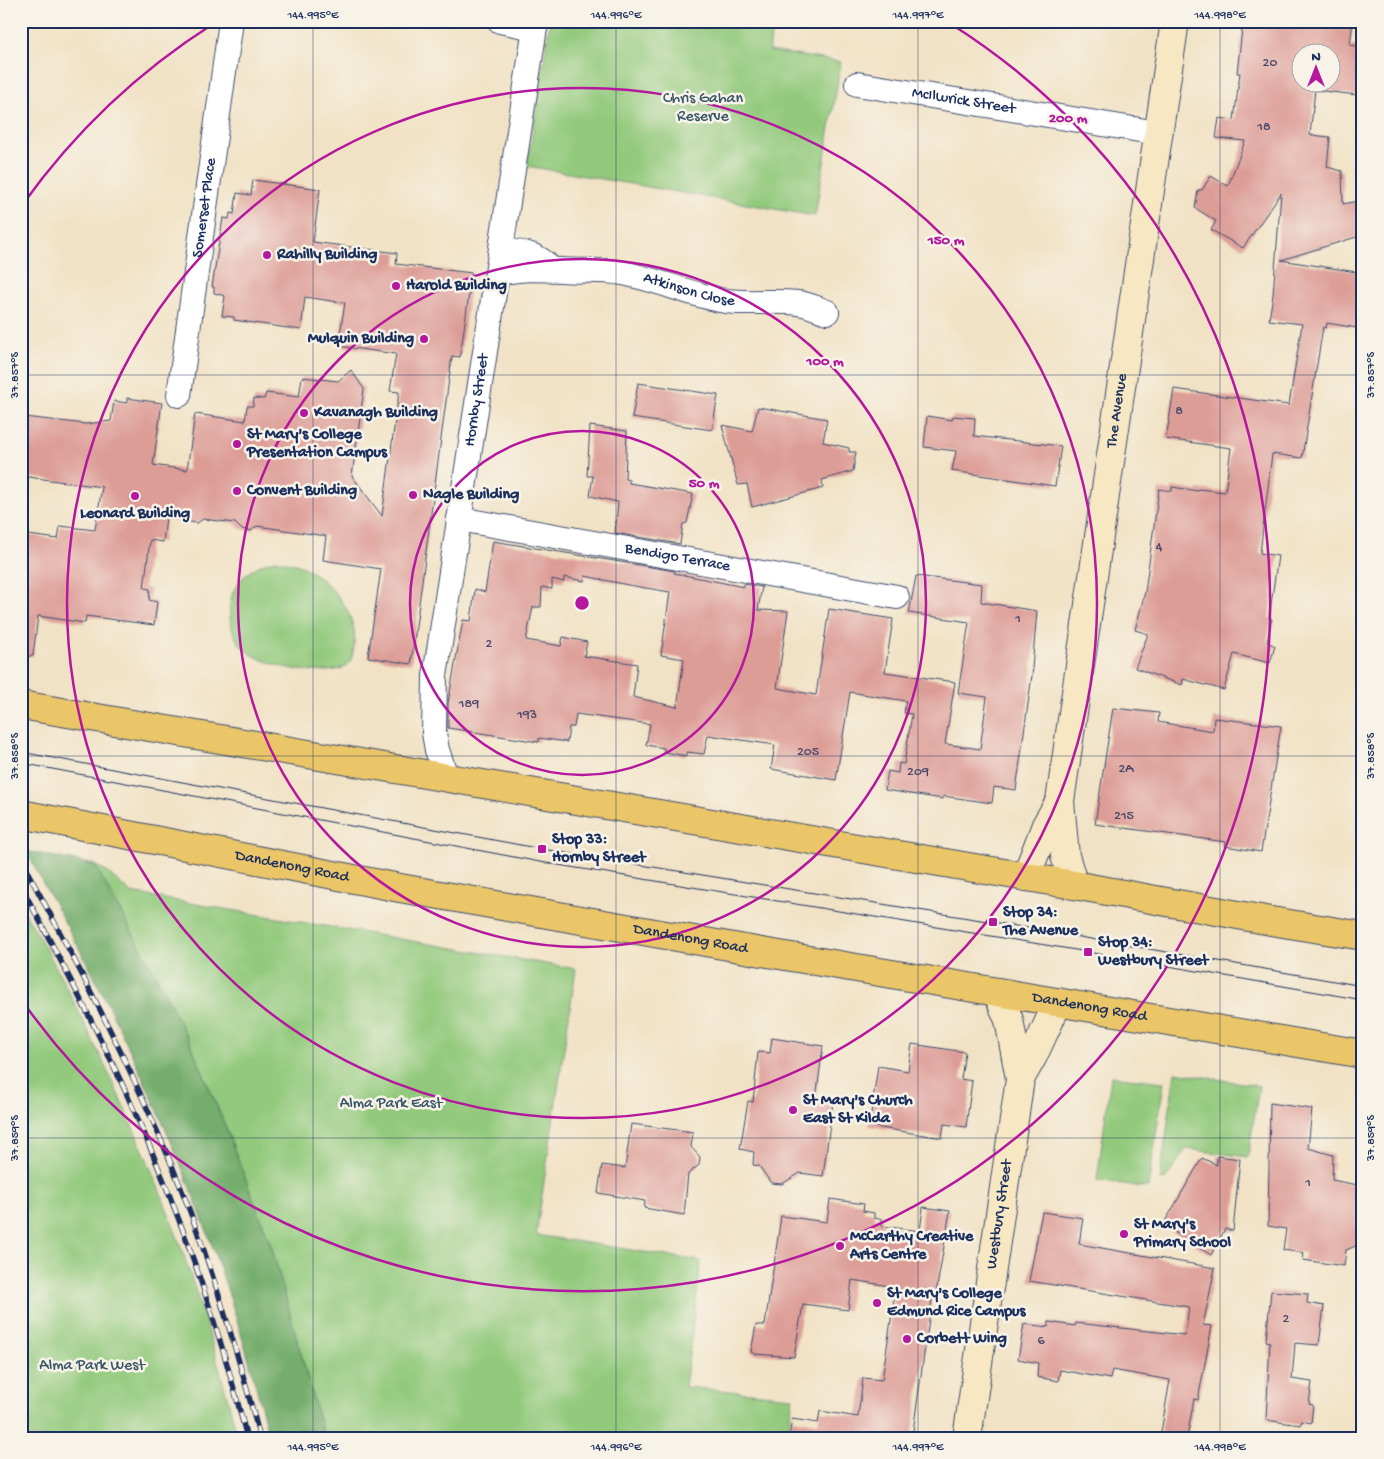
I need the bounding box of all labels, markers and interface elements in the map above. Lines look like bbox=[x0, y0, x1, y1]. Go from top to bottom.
text: 144.995°E bbox=[286, 9, 339, 23]
text: 144.996°E bbox=[590, 9, 642, 23]
text: 144.997°E bbox=[891, 9, 944, 23]
text: 144.998°E bbox=[1193, 9, 1246, 23]
north arrow bbox=[1292, 42, 1342, 92]
text: N bbox=[1311, 49, 1321, 66]
house number: 20 bbox=[1263, 55, 1277, 72]
street label: McIlwrick Street bbox=[910, 84, 1018, 119]
park label: Chris Gahan Reserve bbox=[663, 90, 743, 127]
text: 200 m bbox=[1049, 110, 1088, 128]
house number: 18 bbox=[1256, 119, 1271, 136]
street label: Somerset Place bbox=[189, 156, 221, 259]
text: 150 m bbox=[927, 232, 965, 250]
place label: Rahilly Building bbox=[276, 246, 377, 265]
marker: Rahilly Building bbox=[261, 249, 273, 261]
street label: Atkinson Close bbox=[641, 269, 736, 311]
place label: Harold Building bbox=[406, 277, 507, 296]
marker: Harold Building bbox=[390, 280, 402, 292]
place label: Mulquin Building bbox=[308, 330, 414, 349]
marker: Mulquin Building bbox=[418, 333, 430, 345]
text: 37.857°S bbox=[9, 351, 23, 399]
street label: Hornby Street bbox=[461, 351, 494, 448]
text: 37.857°S bbox=[1365, 351, 1379, 399]
text: 100 m bbox=[805, 353, 844, 371]
street label: The Avenue bbox=[1103, 372, 1133, 450]
house number: 8 bbox=[1175, 403, 1183, 420]
place label: Kavanagh Building bbox=[313, 404, 438, 423]
marker: Kavanagh Building bbox=[298, 407, 310, 419]
place label: St Mary's College Presentation Campus bbox=[246, 426, 388, 463]
marker: St Mary's College Presentation Campus bbox=[231, 438, 243, 450]
text: 50 m bbox=[689, 475, 720, 493]
place label: Convent Building bbox=[246, 482, 357, 501]
marker: Convent Building bbox=[231, 485, 243, 497]
place label: Nagle Building bbox=[423, 486, 519, 505]
marker: Nagle Building bbox=[407, 489, 419, 501]
marker: Leonard Building bbox=[129, 490, 141, 502]
place label: Leonard Building bbox=[80, 505, 190, 524]
street label: Bendigo Terrace bbox=[622, 539, 732, 577]
house number: 4 bbox=[1156, 539, 1163, 556]
centre of rings bbox=[573, 594, 591, 612]
house number: 1 bbox=[1014, 611, 1021, 628]
house number: 2 bbox=[486, 636, 493, 653]
house number: 189 bbox=[458, 696, 479, 713]
house number: 193 bbox=[516, 707, 537, 724]
text: 37.858°S bbox=[9, 732, 23, 780]
text: 37.858°S bbox=[1365, 732, 1379, 780]
house number: 205 bbox=[797, 744, 819, 761]
house number: 2A bbox=[1118, 761, 1134, 778]
house number: 209 bbox=[907, 764, 929, 781]
house number: 215 bbox=[1114, 808, 1134, 825]
place label: Stop 33: Hornby Street bbox=[552, 831, 647, 868]
marker: Stop 33: Hornby Street bbox=[536, 843, 548, 855]
street label: Dandenong Road bbox=[232, 846, 352, 888]
place label: Stop 34: The Avenue bbox=[1001, 904, 1079, 941]
marker: Stop 34: The Avenue bbox=[987, 916, 999, 928]
street label: Dandenong Road bbox=[631, 920, 751, 959]
place label: Stop 34: Westbury Street bbox=[1097, 934, 1210, 971]
marker: Stop 34: Westbury Street bbox=[1082, 946, 1094, 958]
street label: Dandenong Road bbox=[1030, 988, 1150, 1027]
place label: St Mary's Church East St Kilda bbox=[803, 1092, 913, 1129]
park label: Alma Park East bbox=[340, 1095, 444, 1114]
marker: St Mary's Church East St Kilda bbox=[787, 1104, 799, 1116]
text: 37.859°S bbox=[9, 1115, 23, 1162]
text: 37.859°S bbox=[1365, 1115, 1379, 1162]
street label: Westbury Street bbox=[983, 1157, 1018, 1270]
house number: 1 bbox=[1304, 1175, 1311, 1192]
place label: St Mary's Primary School bbox=[1133, 1216, 1232, 1253]
place label: McCarthy Creative Arts Centre bbox=[849, 1228, 974, 1265]
marker: St Mary's Primary School bbox=[1118, 1228, 1130, 1240]
marker: McCarthy Creative Arts Centre bbox=[834, 1240, 846, 1252]
place label: St Mary's College Edmund Rice Campus bbox=[887, 1285, 1027, 1322]
marker: St Mary's College Edmund Rice Campus bbox=[871, 1297, 883, 1309]
house number: 2 bbox=[1283, 1311, 1290, 1328]
place label: Corbett Wing bbox=[916, 1330, 1007, 1349]
marker: Corbett Wing bbox=[901, 1333, 913, 1345]
house number: 6 bbox=[1037, 1333, 1045, 1350]
park label: Alma Park West bbox=[39, 1357, 146, 1376]
text: 144.995°E bbox=[286, 1441, 339, 1455]
text: 144.996°E bbox=[590, 1441, 642, 1455]
text: 144.997°E bbox=[891, 1441, 944, 1455]
text: 144.998°E bbox=[1193, 1441, 1246, 1455]

